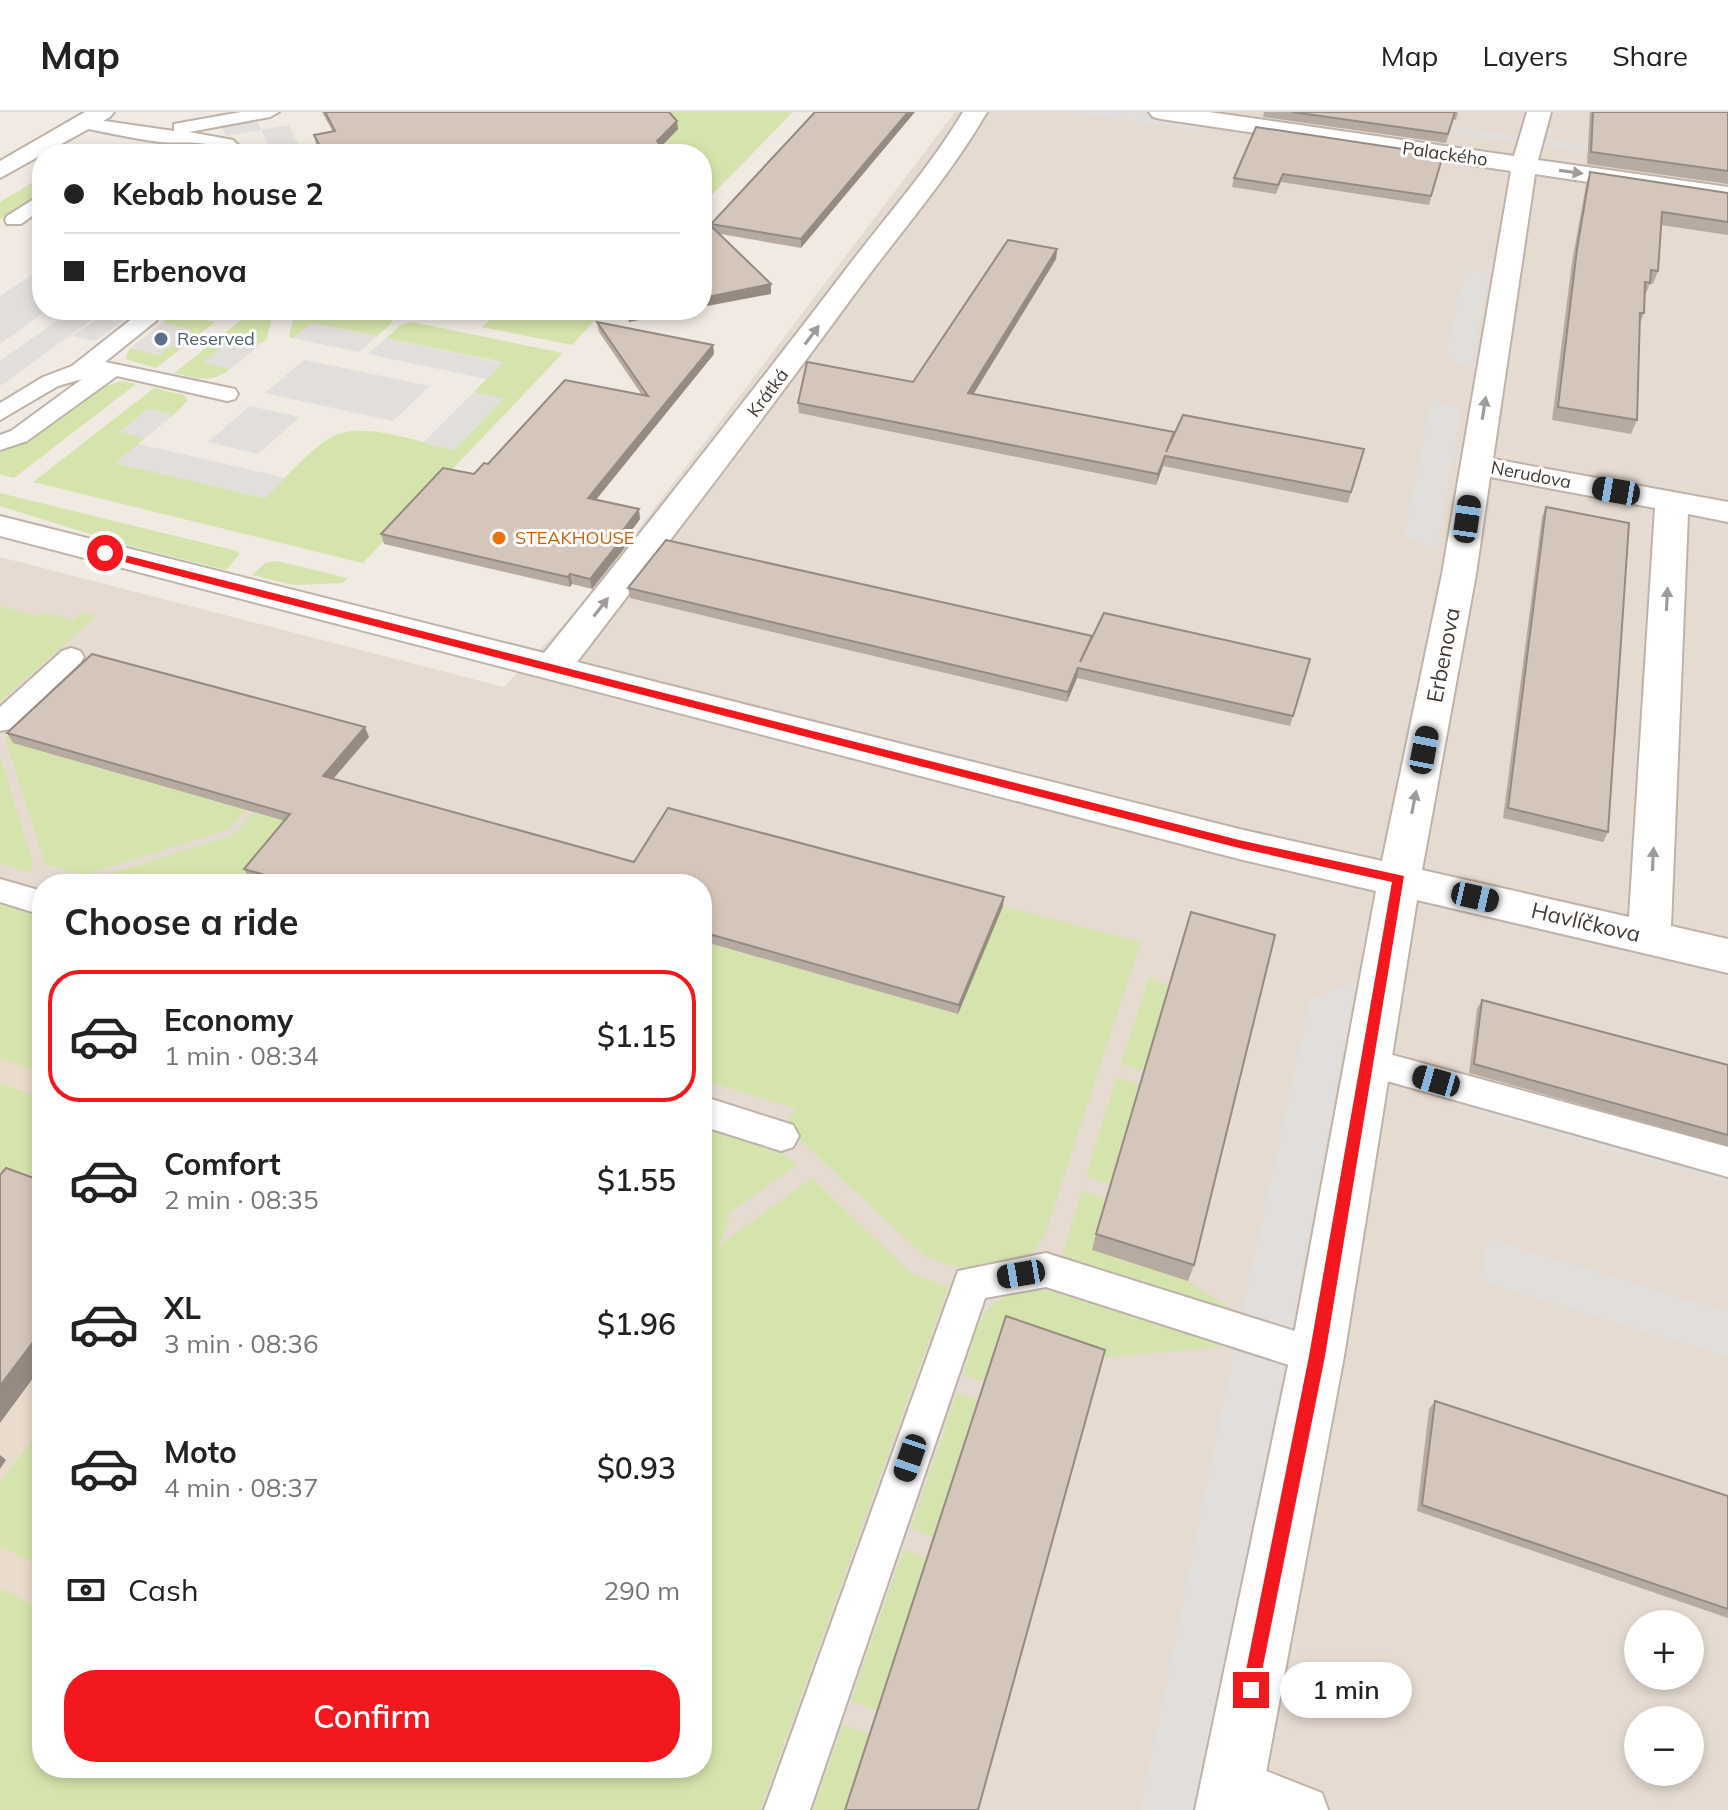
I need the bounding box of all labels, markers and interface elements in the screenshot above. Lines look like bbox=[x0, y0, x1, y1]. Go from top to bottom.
text: Map bbox=[40, 31, 120, 79]
text: Map bbox=[1381, 38, 1438, 73]
text: Layers bbox=[1482, 38, 1568, 73]
text: Share bbox=[1612, 38, 1688, 73]
street label: Palackého bbox=[1401, 136, 1489, 171]
one-way arrow bbox=[1559, 166, 1584, 179]
text: Kebab house 2 bbox=[112, 175, 323, 213]
text: Erbenova bbox=[112, 252, 247, 290]
one-way arrow bbox=[803, 325, 819, 345]
place label: Reserved bbox=[177, 327, 255, 350]
marker: Reserved bbox=[152, 330, 170, 348]
street label: Krátká bbox=[742, 364, 793, 422]
one-way arrow bbox=[1478, 396, 1491, 421]
street label: Nerudova bbox=[1489, 455, 1573, 494]
car bbox=[1590, 475, 1642, 507]
car bbox=[1452, 494, 1482, 544]
place label: STEAKHOUSE bbox=[515, 526, 634, 549]
marker: STEAKHOUSE bbox=[490, 529, 508, 547]
route start bbox=[87, 535, 123, 571]
one-way arrow bbox=[1661, 586, 1674, 611]
one-way arrow bbox=[592, 597, 608, 617]
street label: Erbenova bbox=[1420, 605, 1466, 705]
car bbox=[1408, 724, 1440, 776]
one-way arrow bbox=[1408, 789, 1421, 814]
one-way arrow bbox=[1647, 846, 1660, 871]
car bbox=[1449, 880, 1501, 914]
street label: Havlíčkova bbox=[1529, 896, 1643, 948]
text: Choose a ride bbox=[64, 899, 298, 944]
icon: car bbox=[68, 1000, 140, 1072]
text: Economy bbox=[164, 1001, 293, 1039]
text: $1.15 bbox=[597, 1017, 676, 1055]
text: 1 min · 08:34 bbox=[164, 1039, 319, 1072]
car bbox=[1410, 1063, 1462, 1099]
icon: car bbox=[68, 1144, 140, 1216]
text: Comfort bbox=[164, 1145, 281, 1183]
text: $1.55 bbox=[597, 1161, 676, 1199]
text: 2 min · 08:35 bbox=[164, 1183, 319, 1216]
car bbox=[995, 1258, 1047, 1290]
icon: car bbox=[68, 1288, 140, 1360]
text: XL bbox=[164, 1289, 201, 1327]
text: $1.96 bbox=[597, 1305, 676, 1343]
text: 3 min · 08:36 bbox=[164, 1327, 319, 1360]
car bbox=[891, 1431, 929, 1485]
icon: car bbox=[68, 1432, 140, 1504]
text: Moto bbox=[164, 1433, 237, 1471]
text: $0.93 bbox=[597, 1449, 676, 1487]
text: 4 min · 08:37 bbox=[164, 1471, 319, 1504]
icon: cash bbox=[64, 1568, 108, 1612]
text: Cash bbox=[128, 1571, 199, 1609]
text: 290 m bbox=[604, 1574, 680, 1607]
map controls bbox=[1624, 1610, 1704, 1786]
button: + bbox=[1624, 1610, 1704, 1690]
callout: 1 min bbox=[1279, 1662, 1411, 1718]
button: Confirm bbox=[64, 1670, 680, 1762]
route end bbox=[1233, 1672, 1269, 1708]
text: 1 min bbox=[1312, 1673, 1380, 1706]
button: − bbox=[1624, 1706, 1704, 1786]

